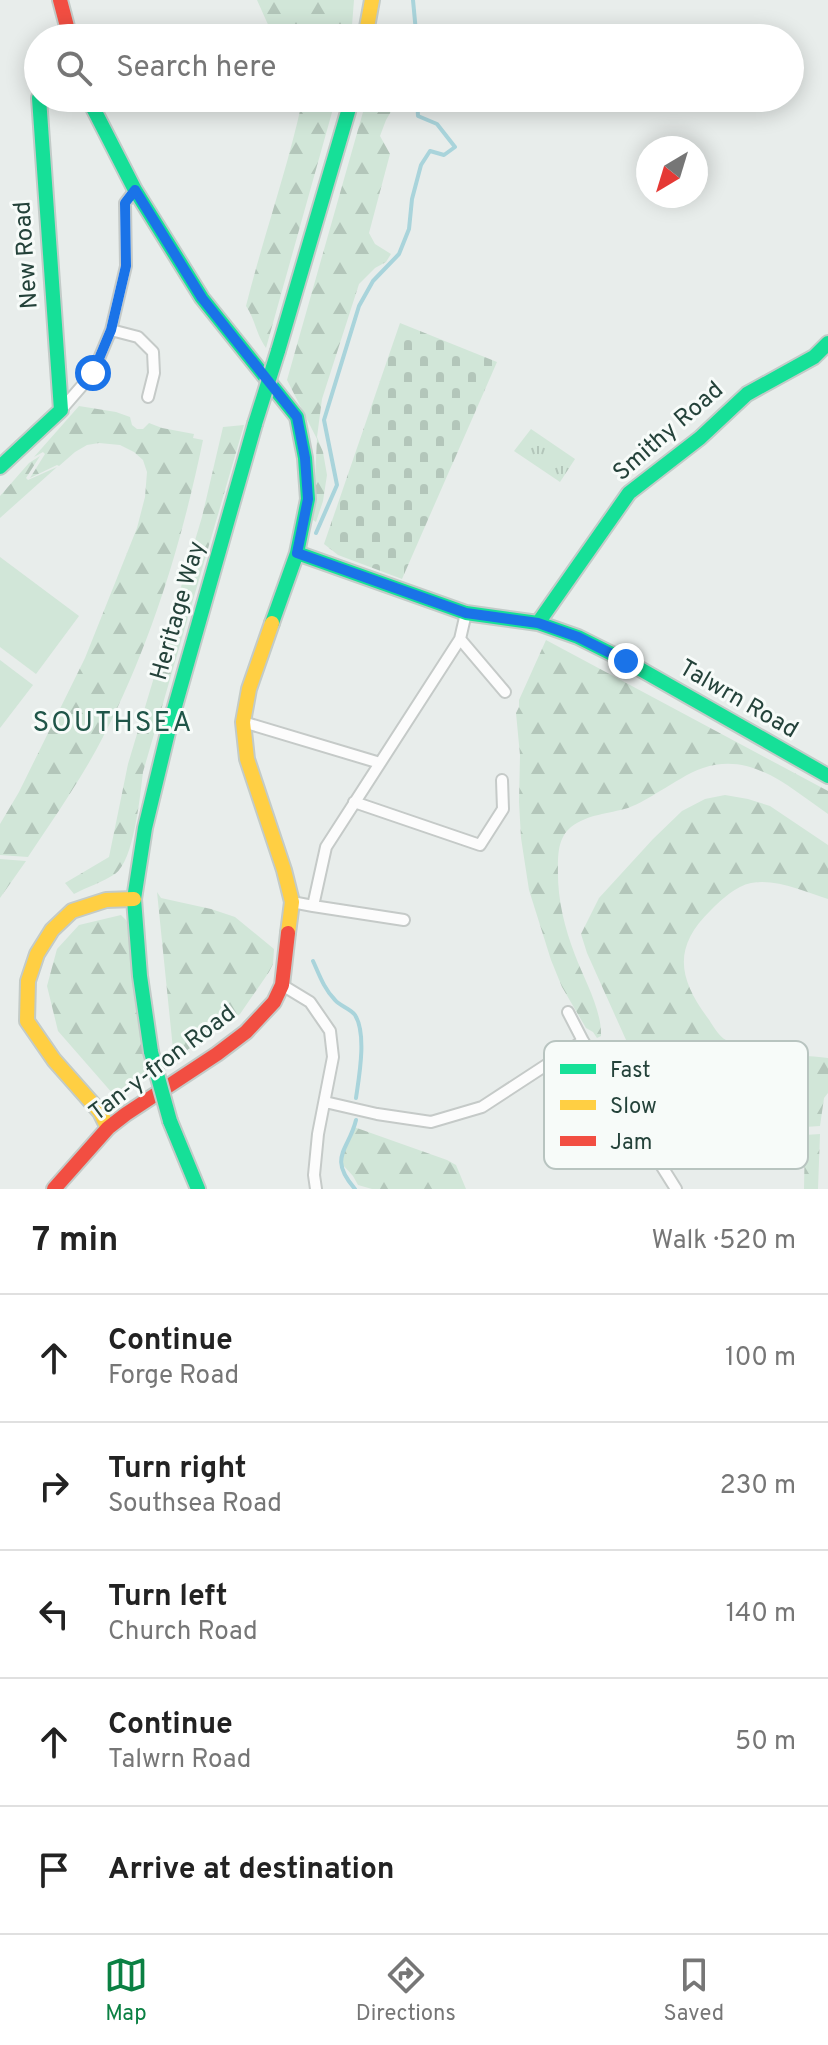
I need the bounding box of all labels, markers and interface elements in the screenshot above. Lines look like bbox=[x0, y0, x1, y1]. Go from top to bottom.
search box bbox=[24, 24, 804, 112]
icon: search bbox=[52, 46, 96, 90]
text: Search here bbox=[116, 50, 276, 87]
north arrow bbox=[636, 136, 708, 208]
street label: New Road bbox=[8, 200, 46, 310]
route start bbox=[75, 355, 111, 391]
street label: Smithy Road bbox=[608, 376, 730, 488]
street label: Heritage Way bbox=[145, 538, 213, 684]
route end bbox=[608, 643, 644, 679]
street label: Talwrn Road bbox=[673, 654, 803, 746]
district label: SOUTHSEA bbox=[32, 706, 194, 742]
street label: Tan-y-fron Road bbox=[84, 999, 242, 1129]
legend bbox=[544, 1041, 808, 1169]
text: Fast bbox=[610, 1058, 651, 1085]
text: Slow bbox=[610, 1094, 657, 1121]
text: Jam bbox=[610, 1130, 653, 1157]
text: 7 min bbox=[32, 1220, 118, 1263]
text: Walk · 520 m bbox=[652, 1225, 796, 1258]
text: Continue bbox=[108, 1323, 233, 1360]
icon: ahead bbox=[32, 1336, 76, 1380]
text: 100 m bbox=[725, 1342, 796, 1375]
text: Forge Road bbox=[108, 1360, 239, 1393]
text: Turn right bbox=[108, 1451, 246, 1488]
icon: right bbox=[32, 1464, 76, 1508]
text: 230 m bbox=[720, 1470, 796, 1503]
text: Southsea Road bbox=[108, 1488, 282, 1521]
text: Turn left bbox=[108, 1579, 228, 1616]
icon: left bbox=[32, 1592, 76, 1636]
text: 140 m bbox=[726, 1598, 796, 1631]
text: Church Road bbox=[108, 1616, 258, 1649]
text: Continue bbox=[108, 1707, 233, 1744]
icon: ahead bbox=[32, 1720, 76, 1764]
text: 50 m bbox=[735, 1726, 796, 1759]
text: Talwrn Road bbox=[108, 1744, 251, 1777]
icon: arrive bbox=[32, 1848, 76, 1892]
text: Arrive at destination bbox=[108, 1852, 394, 1889]
tab: Map bbox=[104, 1953, 148, 2028]
tab: Directions bbox=[356, 1953, 456, 2028]
tab: Saved bbox=[664, 1953, 724, 2028]

